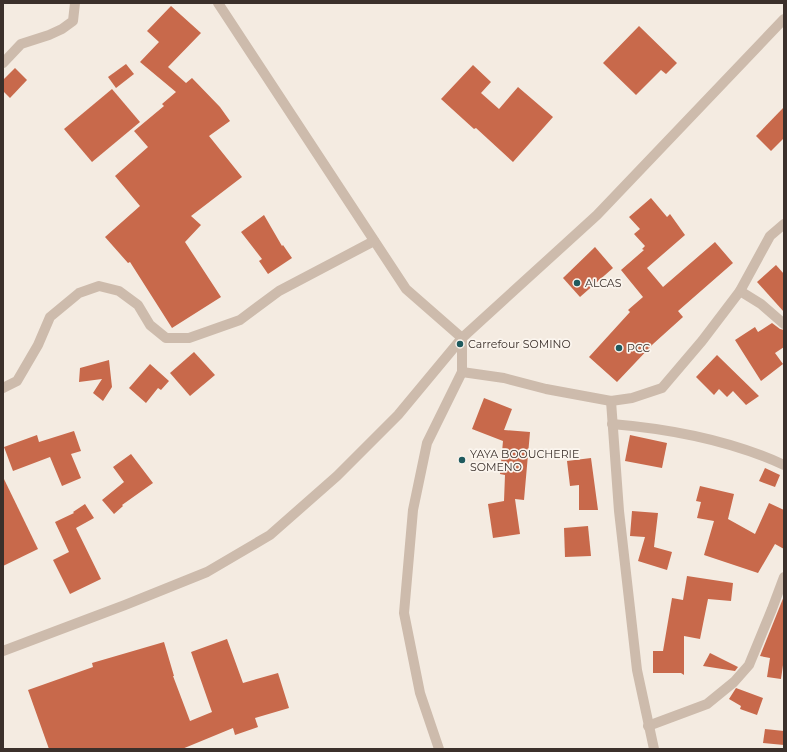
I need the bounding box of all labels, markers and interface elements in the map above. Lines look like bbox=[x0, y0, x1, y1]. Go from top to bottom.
place label: ALCAS bbox=[585, 276, 622, 290]
marker: ALCAS bbox=[572, 278, 582, 288]
place label: Carrefour SOMINO bbox=[468, 337, 571, 351]
marker: Carrefour SOMINO bbox=[455, 339, 465, 349]
place label: PCC bbox=[627, 341, 650, 355]
marker: PCC bbox=[614, 343, 624, 353]
place label: YAYA BOOUCHERIE SOMENO bbox=[470, 447, 579, 474]
marker: YAYA BOOUCHERIE SOMENO bbox=[457, 455, 467, 465]

